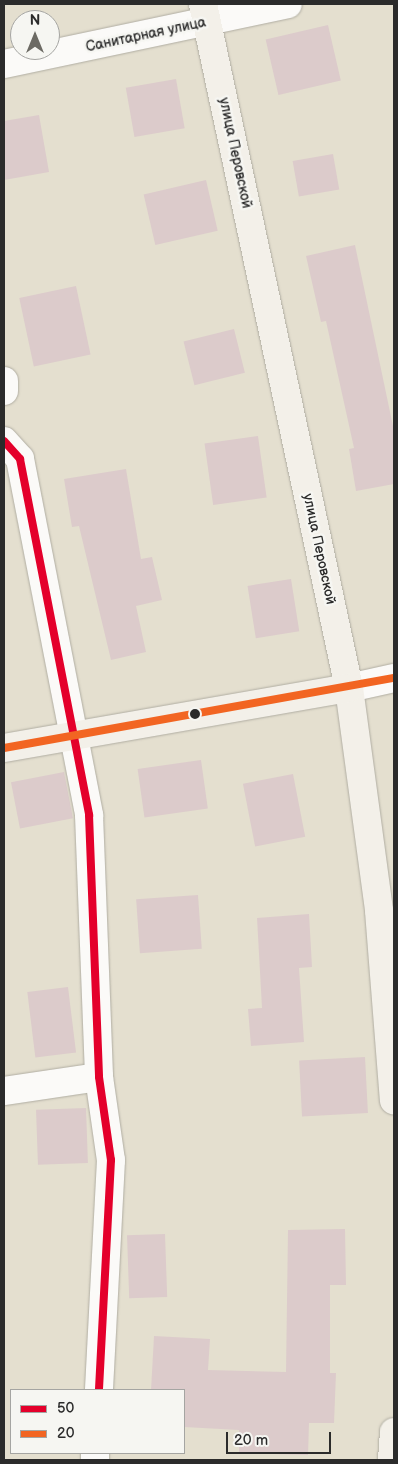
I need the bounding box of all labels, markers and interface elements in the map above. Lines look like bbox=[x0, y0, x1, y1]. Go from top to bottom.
north arrow bbox=[10, 10, 60, 60]
text: N bbox=[30, 12, 40, 29]
street label: Санитарная улица bbox=[84, 14, 208, 56]
street label: улица Перовской bbox=[215, 96, 255, 210]
street label: улица Перовской bbox=[299, 492, 339, 606]
unlabelled marker bbox=[190, 709, 200, 719]
legend bbox=[10, 1389, 185, 1454]
text: 50 bbox=[57, 1399, 74, 1418]
scale bar bbox=[228, 1422, 333, 1454]
text: 20 bbox=[57, 1424, 75, 1443]
text: 20 m bbox=[234, 1431, 268, 1450]

